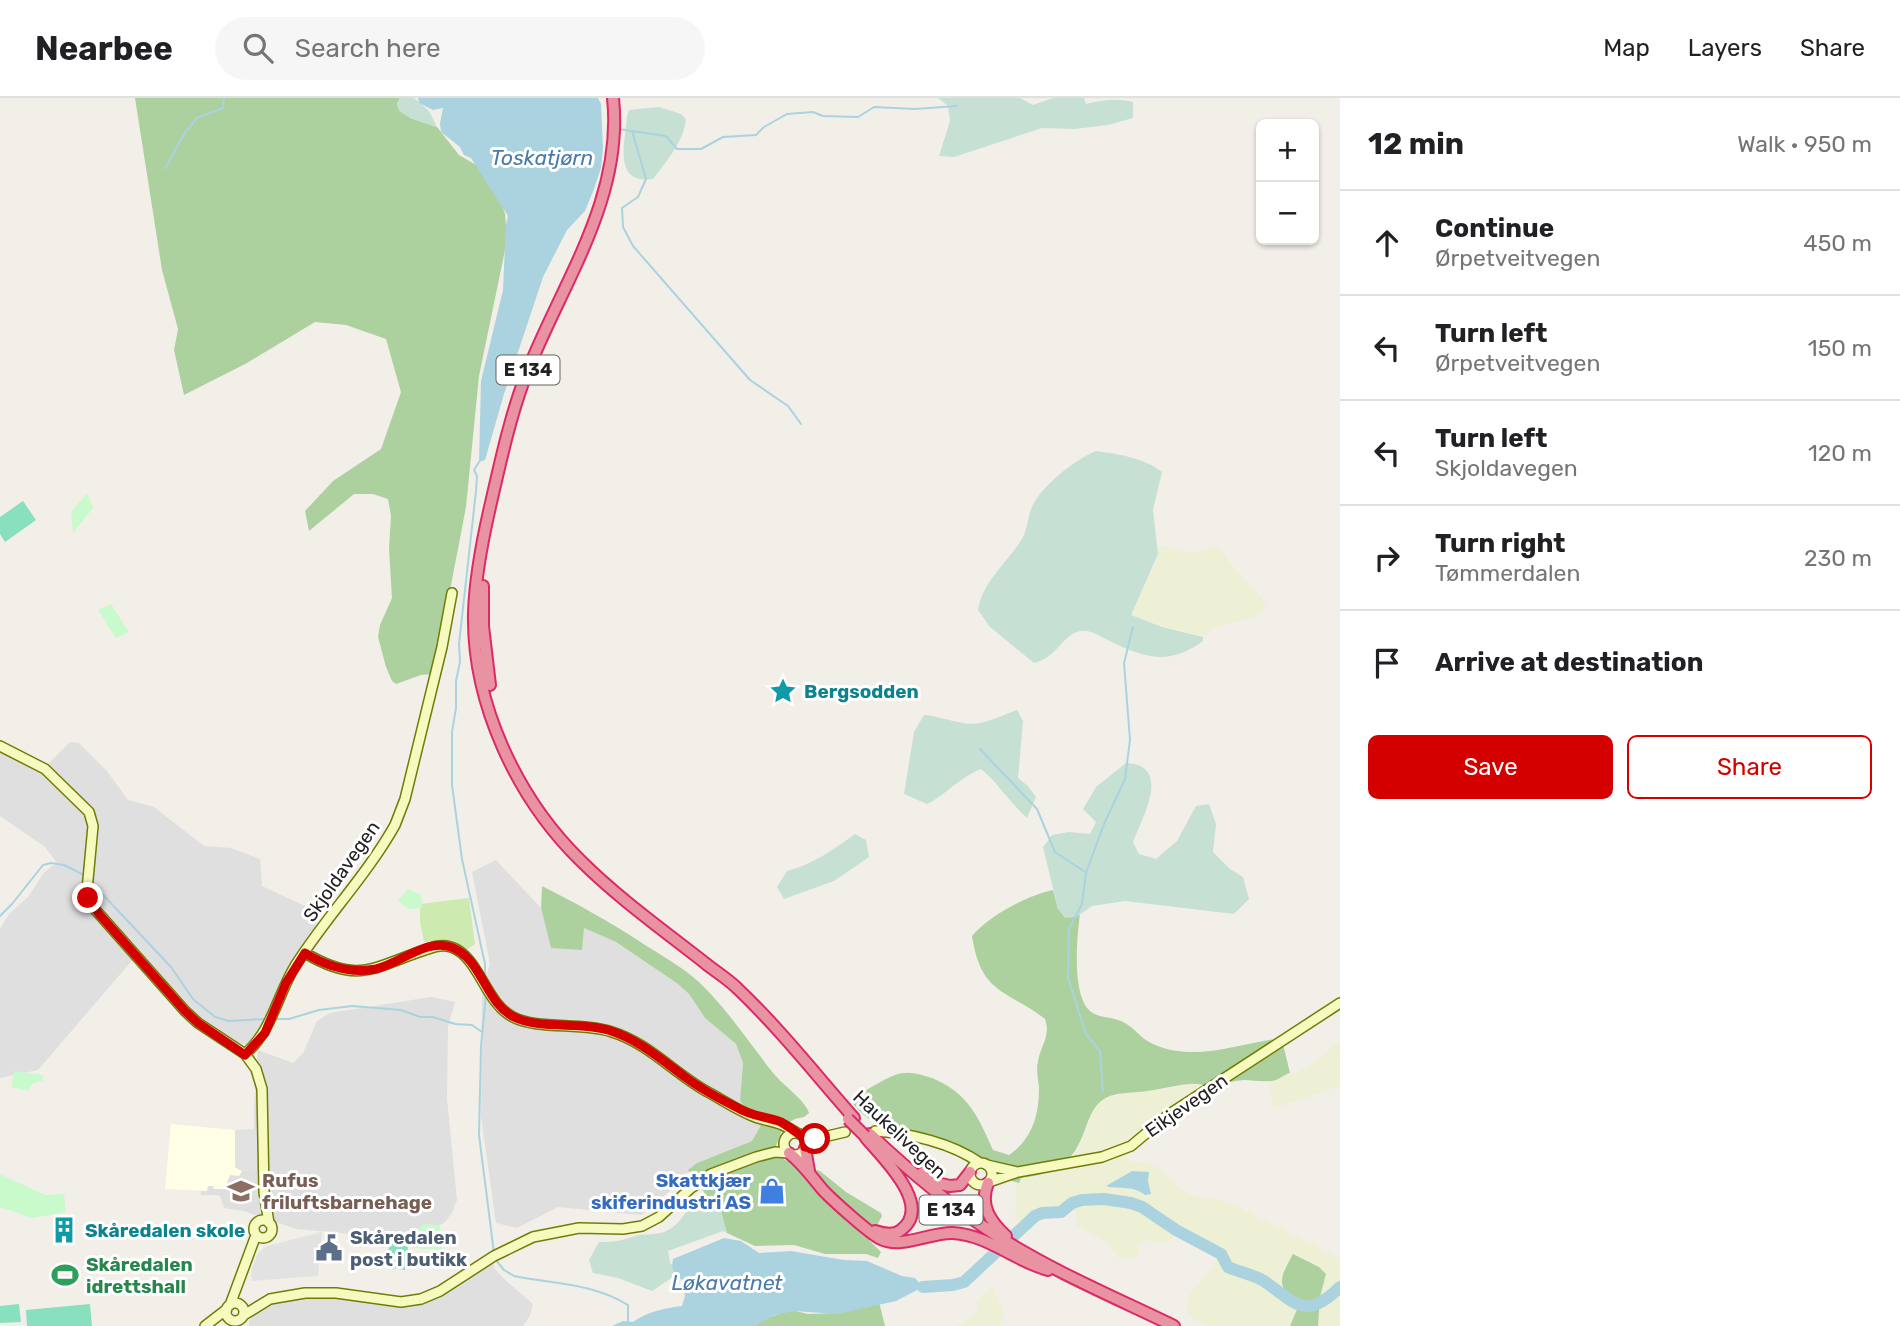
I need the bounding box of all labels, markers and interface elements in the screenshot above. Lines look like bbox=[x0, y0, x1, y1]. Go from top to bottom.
search box bbox=[215, 17, 705, 80]
text: Nearbee bbox=[35, 29, 173, 68]
icon: search bbox=[239, 29, 277, 67]
text: Search here bbox=[295, 33, 441, 64]
text: Map bbox=[1603, 34, 1650, 62]
text: Layers bbox=[1688, 34, 1762, 62]
text: Share bbox=[1800, 34, 1865, 62]
map controls bbox=[1256, 119, 1319, 245]
button: + bbox=[1256, 119, 1319, 182]
text: 12 min bbox=[1368, 126, 1464, 162]
text: Walk · 950 m bbox=[1737, 130, 1872, 158]
water label: Toskatjørn bbox=[491, 145, 593, 170]
button: − bbox=[1256, 182, 1319, 245]
text: Continue bbox=[1435, 213, 1554, 244]
icon: ahead bbox=[1368, 224, 1406, 262]
text: 450 m bbox=[1803, 229, 1872, 257]
text: Ørpetveitvegen bbox=[1435, 244, 1600, 272]
text: Turn left bbox=[1435, 318, 1547, 349]
icon: left bbox=[1368, 329, 1406, 367]
text: 150 m bbox=[1808, 334, 1872, 362]
text: Ørpetveitvegen bbox=[1435, 349, 1600, 377]
road number: E 134 bbox=[496, 356, 560, 384]
text: Turn left bbox=[1435, 423, 1547, 454]
icon: left bbox=[1368, 434, 1406, 472]
text: 120 m bbox=[1808, 439, 1872, 467]
text: Skjoldavegen bbox=[1435, 454, 1578, 482]
text: Turn right bbox=[1435, 528, 1565, 559]
icon: right bbox=[1368, 539, 1406, 577]
text: 230 m bbox=[1804, 544, 1872, 572]
text: Tømmerdalen bbox=[1435, 559, 1580, 587]
icon: arrive bbox=[1368, 644, 1406, 682]
text: Arrive at destination bbox=[1435, 647, 1703, 678]
place icon: Bergsodden bbox=[768, 676, 798, 706]
place label: Bergsodden bbox=[804, 680, 919, 703]
button: Save bbox=[1368, 735, 1613, 799]
button: Share bbox=[1627, 735, 1872, 799]
street label: Skjoldavegen bbox=[298, 816, 385, 926]
route end bbox=[72, 882, 103, 913]
street label: Eikjevegen bbox=[1141, 1069, 1232, 1142]
street label: Haukelivegen bbox=[848, 1085, 951, 1183]
route start bbox=[799, 1123, 830, 1154]
place label: Rufus friluftsbarnehage bbox=[262, 1169, 432, 1214]
place label: Skattkjær skiferindustri AS bbox=[591, 1169, 751, 1214]
school or university icon: Rufus friluftsbarnehage bbox=[226, 1176, 256, 1206]
shop icon: Skattkjær skiferindustri AS bbox=[757, 1176, 787, 1206]
road number: E 134 bbox=[920, 1196, 982, 1224]
building icon: Skåredalen skole bbox=[49, 1215, 79, 1245]
place label: Skåredalen skole bbox=[85, 1219, 245, 1242]
place label: Skåredalen post i butikk bbox=[350, 1226, 467, 1271]
public building icon: Skåredalen post i butikk bbox=[314, 1233, 344, 1263]
place label: Skåredalen idrettshall bbox=[86, 1253, 193, 1298]
sports icon: Skåredalen idrettshall bbox=[50, 1260, 80, 1290]
water label: Løkavatnet bbox=[672, 1270, 783, 1295]

